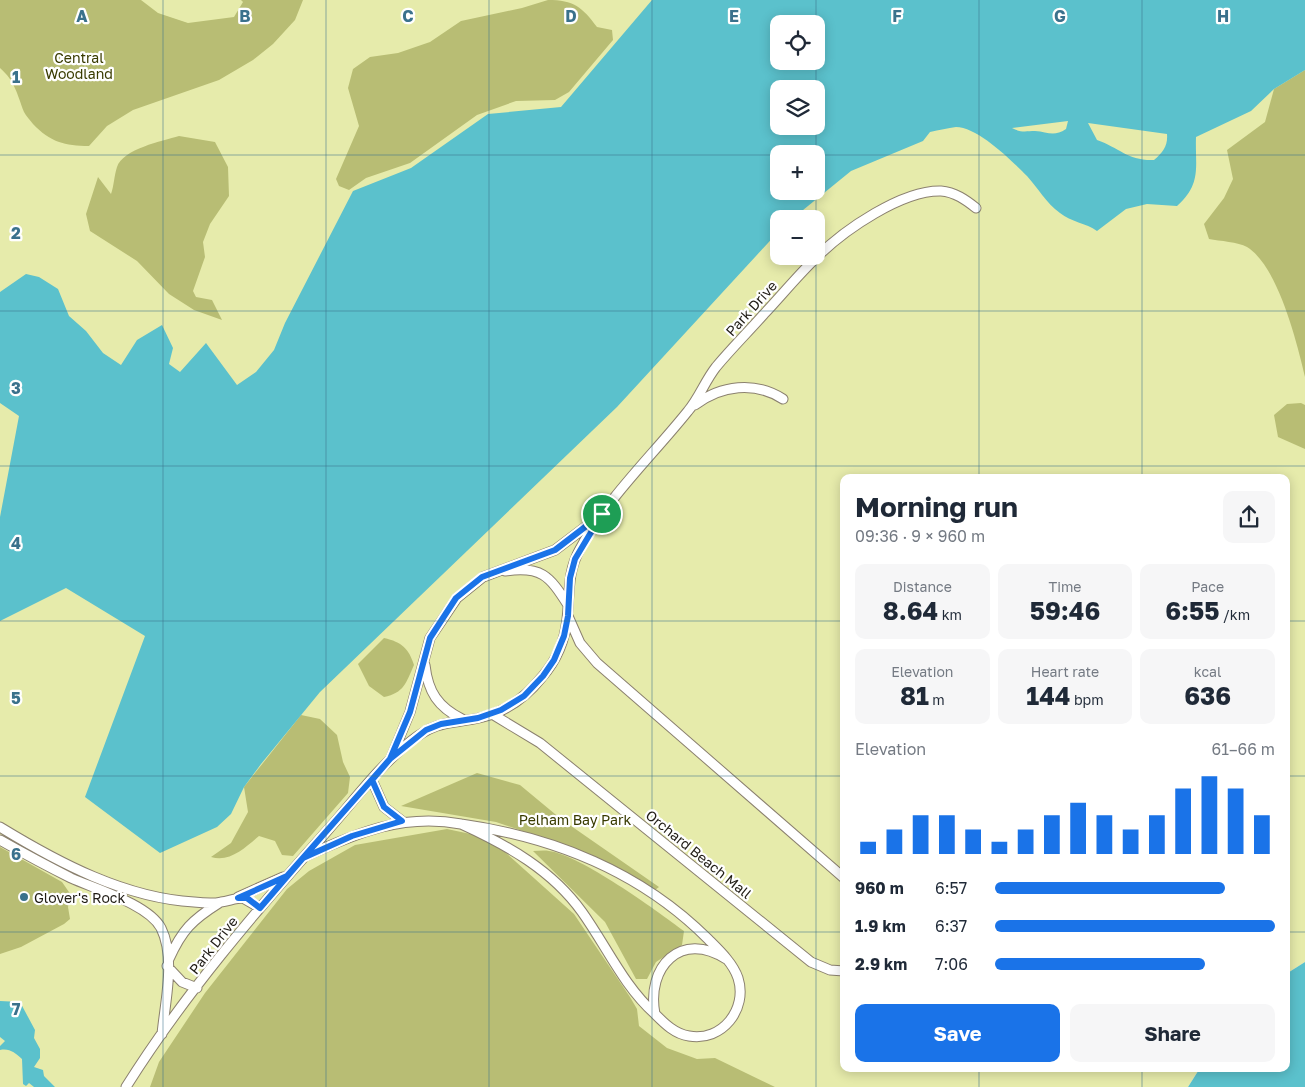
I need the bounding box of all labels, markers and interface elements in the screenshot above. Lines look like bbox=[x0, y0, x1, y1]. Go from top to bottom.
text: A bbox=[76, 6, 88, 26]
text: B bbox=[239, 6, 251, 26]
text: C bbox=[402, 6, 414, 26]
text: D bbox=[565, 6, 577, 26]
text: E bbox=[729, 6, 739, 26]
text: F bbox=[892, 6, 902, 26]
text: G bbox=[1054, 6, 1066, 26]
text: H bbox=[1217, 6, 1229, 26]
map controls bbox=[770, 15, 825, 265]
button: locate bbox=[770, 15, 825, 70]
park label: Central Woodland bbox=[45, 49, 113, 82]
text: 1 bbox=[12, 67, 20, 87]
button: layers bbox=[770, 80, 825, 135]
button: + bbox=[770, 145, 825, 200]
button: − bbox=[770, 210, 825, 265]
text: 2 bbox=[11, 223, 21, 243]
street label: Park Drive bbox=[722, 277, 780, 339]
text: 3 bbox=[11, 378, 21, 398]
text: Morning run bbox=[855, 490, 1018, 523]
button: share bbox=[1223, 491, 1275, 543]
pin bbox=[581, 493, 623, 535]
icon: arrive bbox=[588, 500, 616, 528]
text: 09:36 · 9 × 960 m bbox=[855, 526, 985, 546]
text: 4 bbox=[11, 533, 21, 553]
text: Distance bbox=[893, 578, 952, 595]
text: Time bbox=[1049, 578, 1081, 595]
text: Pace bbox=[1191, 578, 1224, 595]
text: 8.64 bbox=[883, 595, 938, 626]
text: 59:46 bbox=[1030, 595, 1100, 626]
text: 6:55 bbox=[1165, 595, 1220, 626]
text: km bbox=[938, 606, 962, 623]
text: /km bbox=[1220, 606, 1250, 623]
text: Elevation bbox=[891, 663, 953, 680]
text: Heart rate bbox=[1031, 663, 1099, 680]
text: kcal bbox=[1194, 663, 1221, 680]
text: 81 bbox=[900, 680, 929, 711]
text: 144 bbox=[1026, 680, 1071, 711]
text: 636 bbox=[1184, 680, 1231, 711]
text: 5 bbox=[11, 688, 21, 708]
text: m bbox=[929, 691, 945, 708]
text: bpm bbox=[1071, 691, 1104, 708]
text: Elevation bbox=[855, 739, 926, 759]
text: 61–66 m bbox=[1212, 739, 1275, 759]
street label: Orchard Beach Mall bbox=[643, 806, 755, 902]
park label: Pelham Bay Park bbox=[519, 811, 631, 828]
text: 6 bbox=[11, 844, 21, 864]
text: 960 m bbox=[855, 878, 904, 898]
text: 6:57 bbox=[935, 878, 967, 898]
place label: Glover's Rock bbox=[34, 889, 125, 906]
marker: Glover's Rock bbox=[18, 891, 30, 903]
street label: Park Drive bbox=[185, 913, 241, 977]
text: 1.9 km bbox=[855, 916, 906, 936]
text: 6:37 bbox=[935, 916, 967, 936]
text: 2.9 km bbox=[855, 954, 907, 974]
text: 7:06 bbox=[935, 954, 968, 974]
text: 7 bbox=[12, 999, 21, 1019]
button: Save bbox=[855, 1004, 1060, 1062]
button: Share bbox=[1070, 1004, 1275, 1062]

